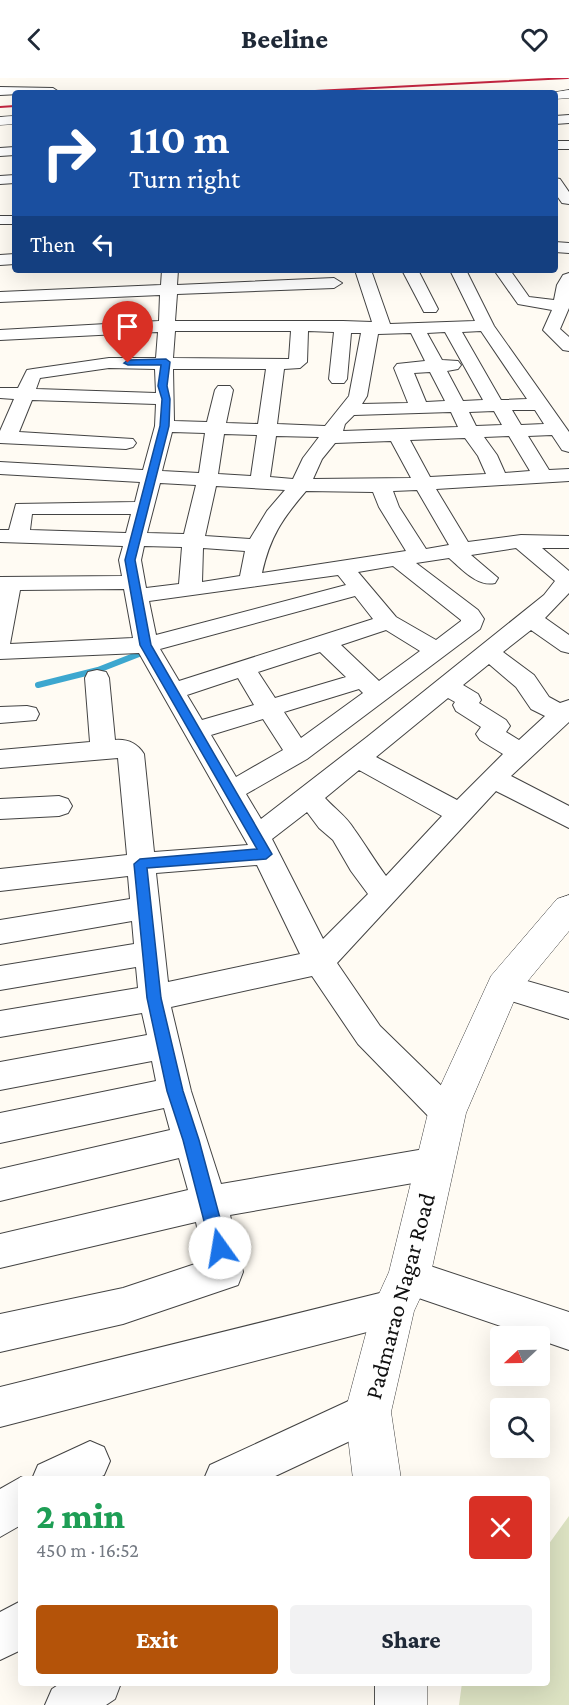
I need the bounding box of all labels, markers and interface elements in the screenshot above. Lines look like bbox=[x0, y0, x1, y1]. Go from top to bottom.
icon: back bbox=[18, 23, 51, 56]
icon: heart bbox=[518, 23, 551, 56]
text: Beeline bbox=[241, 24, 328, 54]
icon: right bbox=[30, 114, 108, 192]
text: 110 m bbox=[129, 115, 230, 162]
text: Turn right bbox=[129, 164, 240, 194]
icon: left bbox=[87, 228, 120, 261]
text: Then bbox=[30, 232, 75, 257]
pin bbox=[102, 301, 153, 363]
icon: arrive bbox=[111, 310, 144, 343]
street label: Padmarao Nagar Road bbox=[359, 1189, 440, 1402]
position arrow bbox=[188, 1216, 252, 1280]
north arrow bbox=[490, 1326, 550, 1386]
map controls bbox=[490, 1326, 550, 1458]
button: search bbox=[490, 1398, 550, 1458]
text: 2 min bbox=[36, 1496, 125, 1536]
button: close bbox=[469, 1496, 532, 1559]
text: 450 m · 16:52 bbox=[36, 1539, 139, 1561]
button: Exit bbox=[36, 1605, 278, 1674]
button: Share bbox=[290, 1605, 532, 1674]

